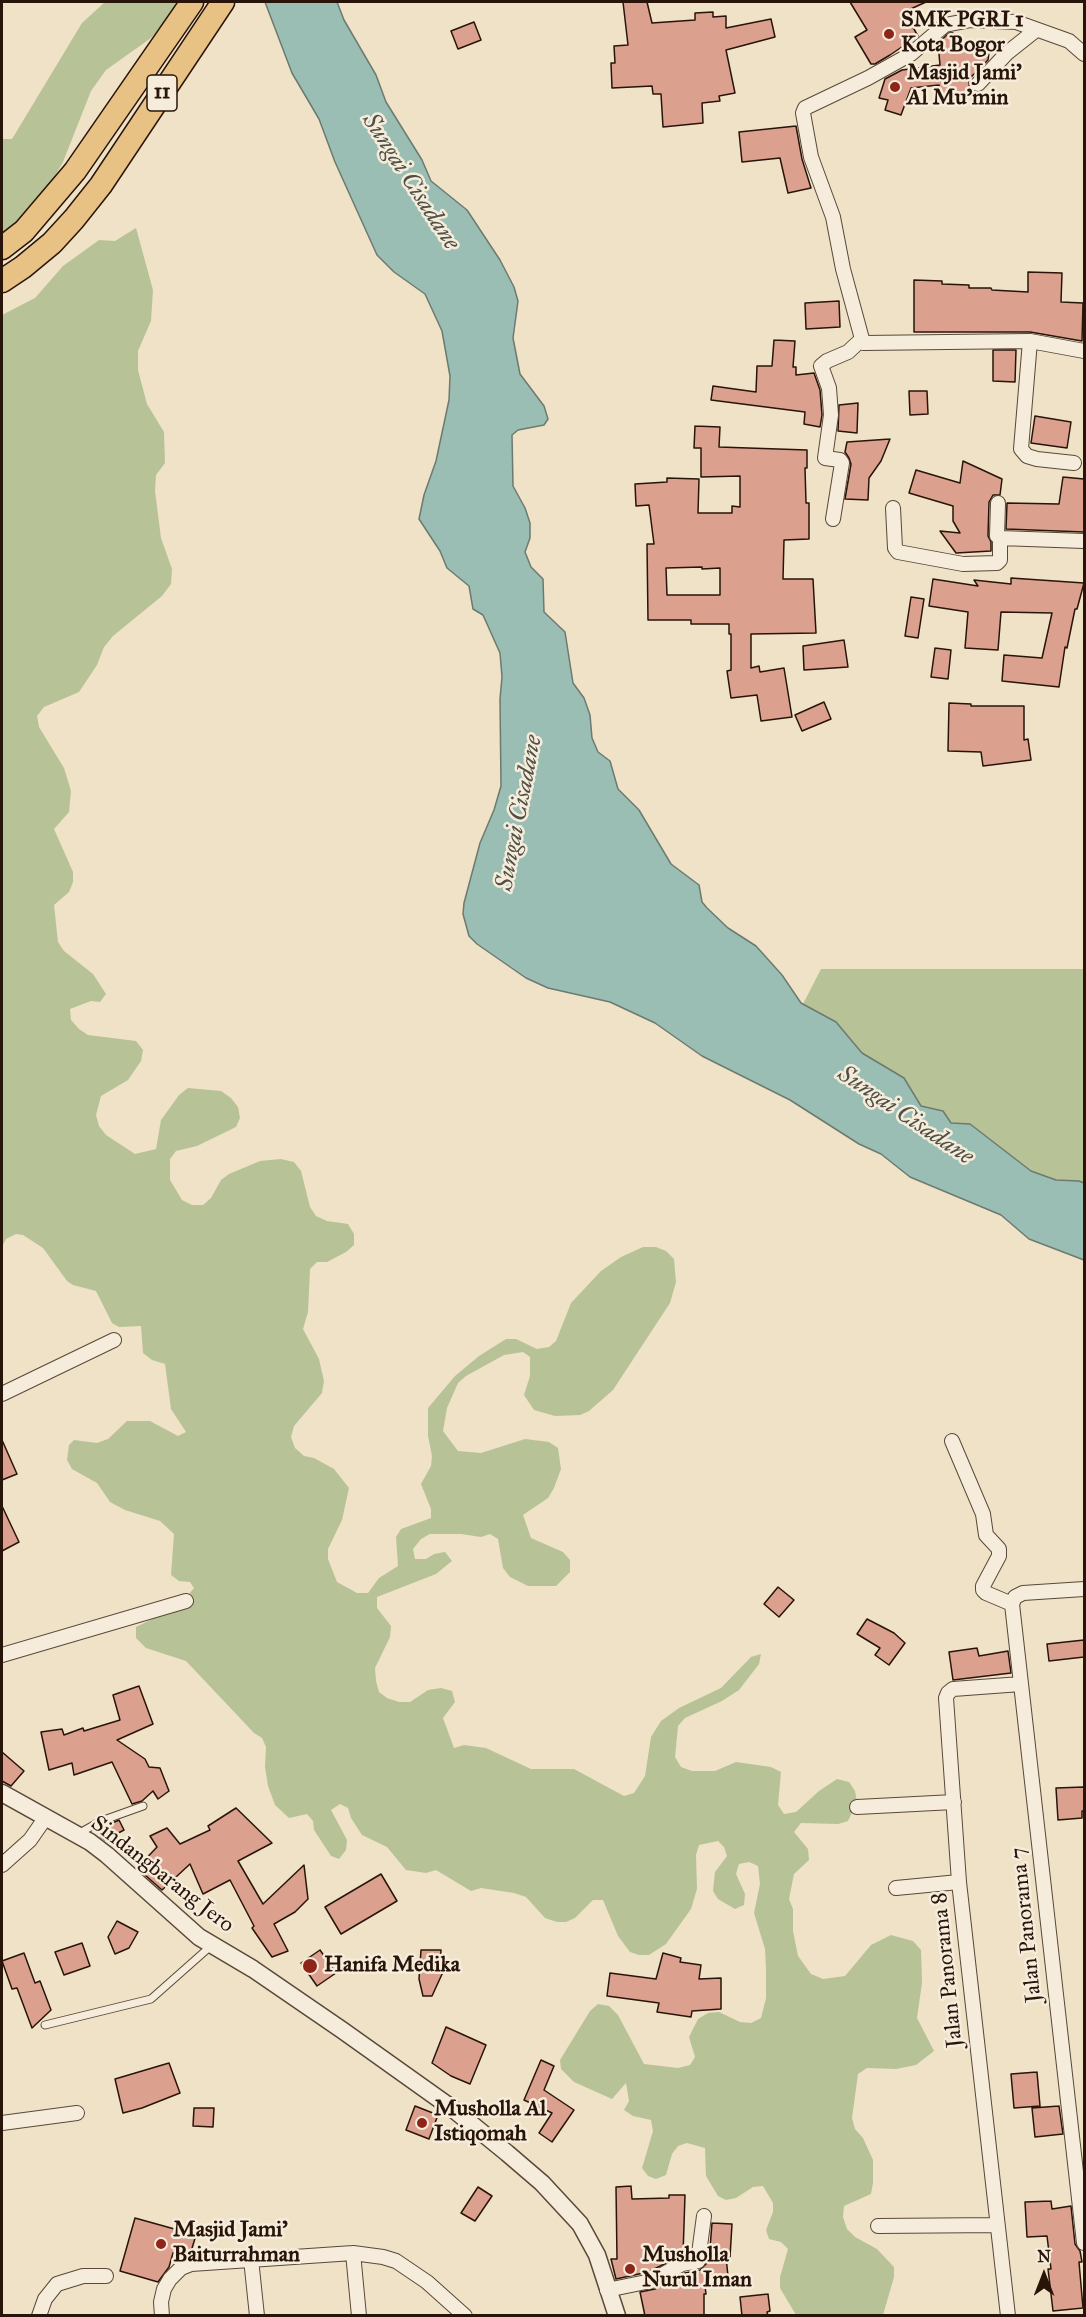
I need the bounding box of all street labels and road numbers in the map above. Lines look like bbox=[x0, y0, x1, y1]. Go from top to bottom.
road number: 11 bbox=[147, 75, 177, 111]
street label: Sindangbarang Jero bbox=[85, 1811, 239, 1939]
street label: Jalan Panorama 7 bbox=[1006, 1846, 1048, 2004]
street label: Jalan Panorama 8 bbox=[927, 1891, 969, 2049]

